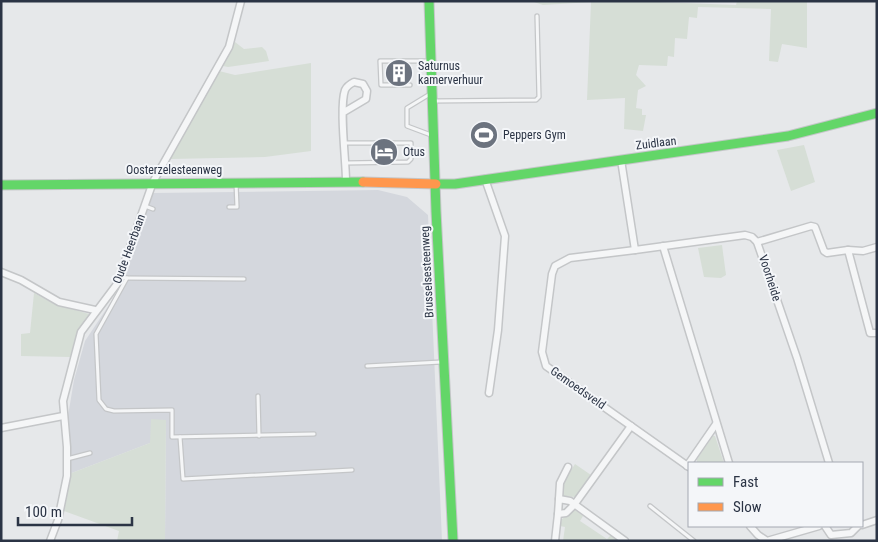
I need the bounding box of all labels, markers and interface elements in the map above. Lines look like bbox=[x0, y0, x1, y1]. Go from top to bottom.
building icon: Saturnus kamerverhuur bbox=[384, 58, 414, 88]
place label: Saturnus kamerverhuur bbox=[418, 59, 483, 87]
sports icon: Peppers Gym bbox=[469, 120, 499, 150]
place label: Peppers Gym bbox=[503, 128, 566, 142]
street label: Zuidlaan bbox=[635, 134, 677, 152]
hotel icon: Otus bbox=[369, 137, 399, 167]
place label: Otus bbox=[403, 145, 425, 159]
street label: Oosterzelesteenweg bbox=[126, 163, 222, 177]
street label: Oude Heerbaan bbox=[110, 212, 148, 286]
street label: Brusselsesteenweg bbox=[418, 226, 436, 318]
street label: Voorheide bbox=[756, 253, 784, 303]
street label: Gemoedsveld bbox=[548, 364, 608, 412]
legend bbox=[688, 462, 863, 527]
text: Fast bbox=[733, 473, 758, 491]
scale bar bbox=[18, 494, 131, 526]
text: Slow bbox=[733, 498, 762, 516]
text: 100 m bbox=[25, 503, 62, 521]

